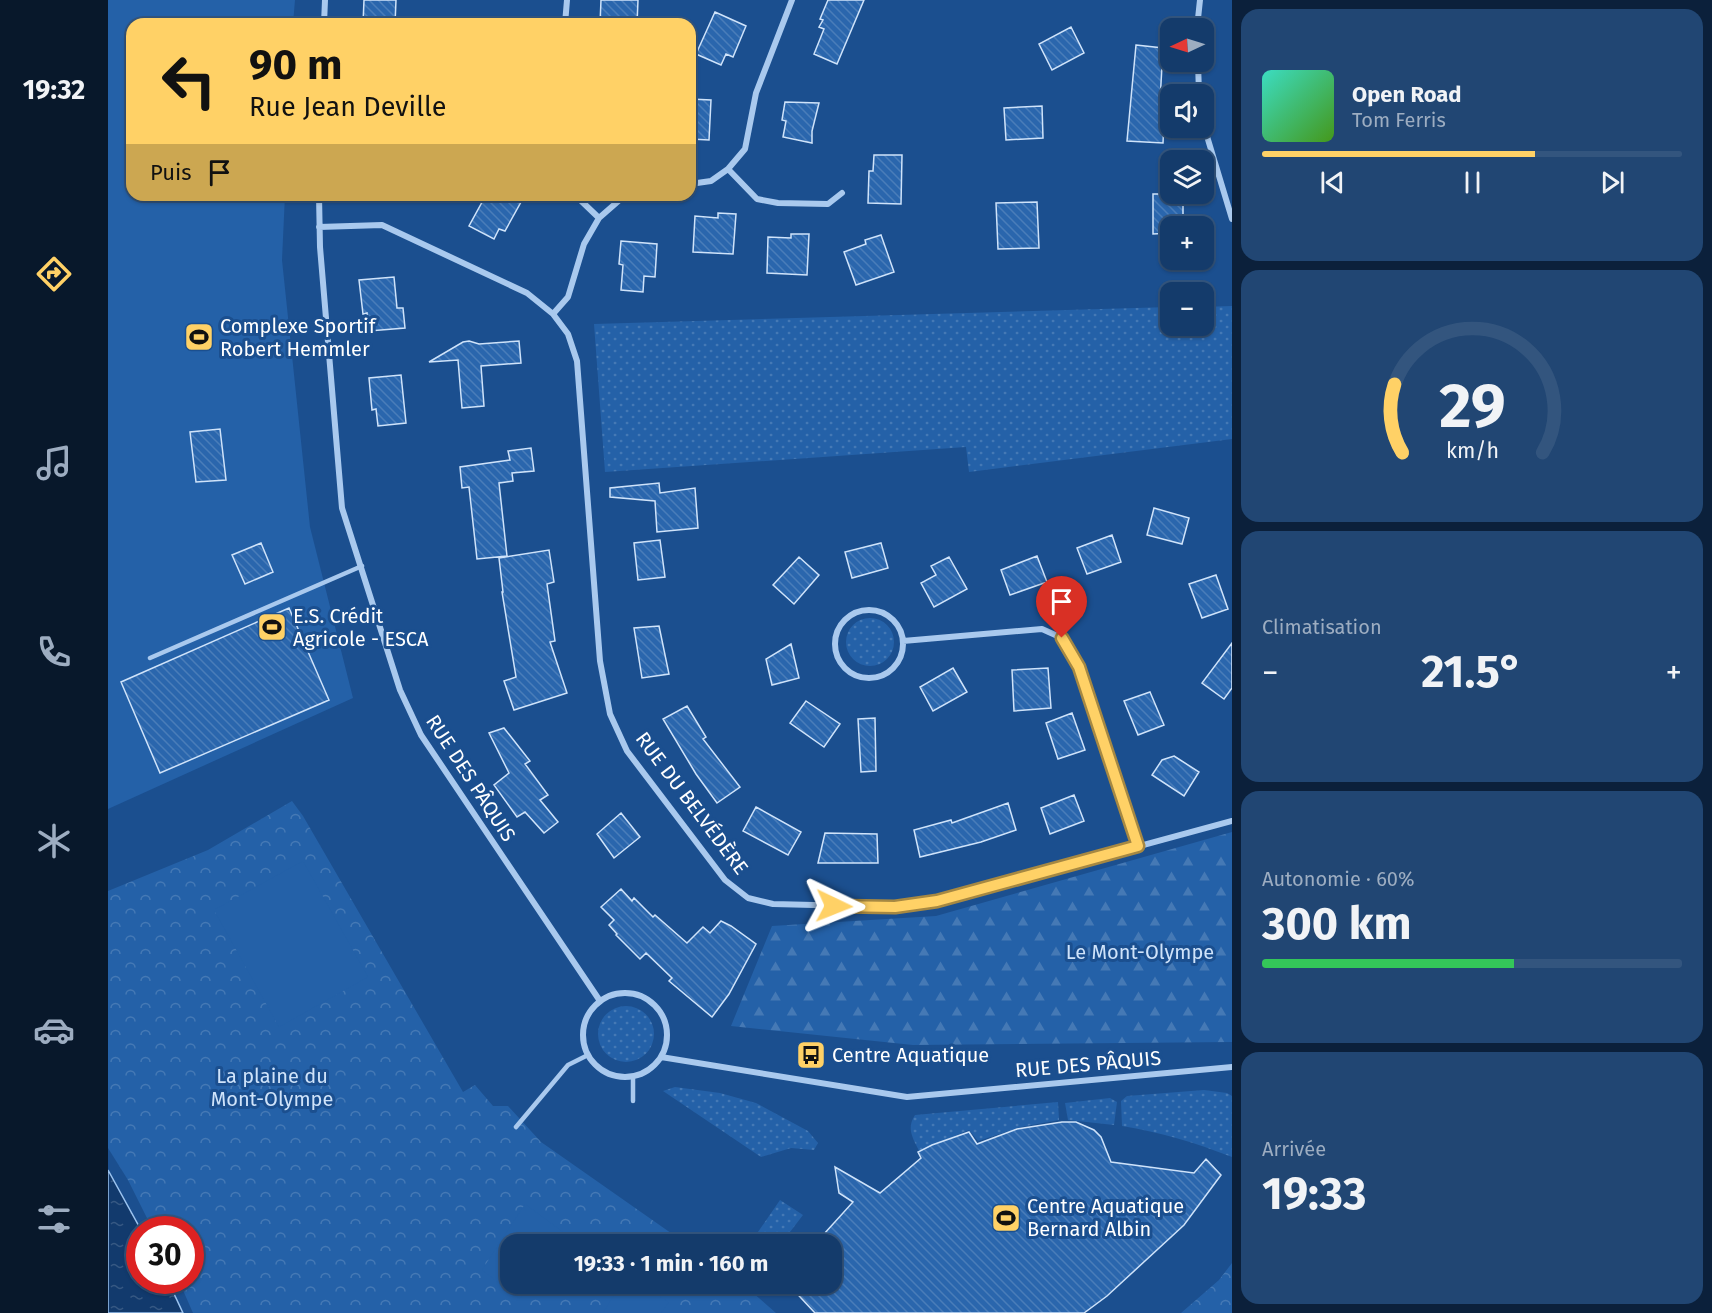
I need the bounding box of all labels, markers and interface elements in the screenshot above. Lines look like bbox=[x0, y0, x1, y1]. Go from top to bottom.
north arrow bbox=[1160, 18, 1214, 72]
map controls bbox=[1160, 18, 1214, 336]
text: 90 m bbox=[249, 40, 343, 90]
icon: left bbox=[150, 42, 228, 120]
text: 19:32 bbox=[23, 74, 85, 106]
text: Open Road bbox=[1352, 81, 1462, 108]
button: sound bbox=[1160, 84, 1214, 138]
text: Rue Jean Deville bbox=[249, 91, 447, 123]
text: Tom Ferris bbox=[1352, 108, 1446, 132]
button: layers bbox=[1160, 150, 1214, 204]
icon: arrive bbox=[203, 156, 236, 189]
text: Puis bbox=[150, 159, 191, 186]
icon: previous bbox=[1316, 166, 1349, 199]
icon: pause bbox=[1456, 166, 1489, 199]
icon: next bbox=[1596, 166, 1629, 199]
button: + bbox=[1160, 216, 1214, 270]
icon: directions bbox=[33, 253, 75, 295]
button: − bbox=[1160, 282, 1214, 336]
place label: Complexe Sportif Robert Hemmler bbox=[220, 314, 377, 361]
sports icon: Complexe Sportif Robert Hemmler bbox=[183, 321, 215, 353]
text: 29 bbox=[1439, 369, 1505, 444]
text: km/h bbox=[1445, 438, 1499, 464]
icon: music bbox=[33, 442, 75, 484]
pin bbox=[1036, 576, 1087, 638]
icon: arrive bbox=[1045, 585, 1078, 618]
place label: E.S. Crédit Agricole - ESCA bbox=[293, 604, 429, 651]
sports icon: E.S. Crédit Agricole - ESCA bbox=[256, 611, 288, 643]
text: Climatisation bbox=[1262, 615, 1382, 639]
icon: phone bbox=[33, 631, 75, 673]
text: 21.5° bbox=[1421, 645, 1523, 699]
text: − bbox=[1262, 653, 1279, 693]
text: + bbox=[1666, 653, 1682, 693]
street label: RUE DES PÂQUIS bbox=[421, 710, 521, 846]
street label: RUE DU BELVÉDÈRE bbox=[631, 727, 753, 879]
icon: climate bbox=[33, 820, 75, 862]
text: Autonomie · 60% bbox=[1262, 867, 1415, 891]
position arrow bbox=[802, 874, 866, 938]
text: 300 km bbox=[1262, 897, 1412, 951]
park label: Le Mont-Olympe bbox=[1066, 940, 1214, 964]
icon: car bbox=[33, 1009, 75, 1051]
bus stop icon: Centre Aquatique bbox=[795, 1039, 827, 1071]
place label: Centre Aquatique bbox=[832, 1043, 989, 1067]
street label: RUE DES PÂQUIS bbox=[1014, 1046, 1162, 1082]
park label: La plaine du Mont-Olympe bbox=[211, 1064, 333, 1111]
text: Arrivée bbox=[1262, 1137, 1326, 1161]
text: 19:33 bbox=[1262, 1167, 1366, 1221]
place label: Centre Aquatique Bernard Albin bbox=[1027, 1194, 1184, 1241]
icon: filters bbox=[33, 1198, 75, 1240]
sports icon: Centre Aquatique Bernard Albin bbox=[990, 1202, 1022, 1234]
speed limit sign: 30 bbox=[126, 1216, 204, 1294]
text: 19:33 · 1 min · 160 m bbox=[574, 1250, 768, 1277]

